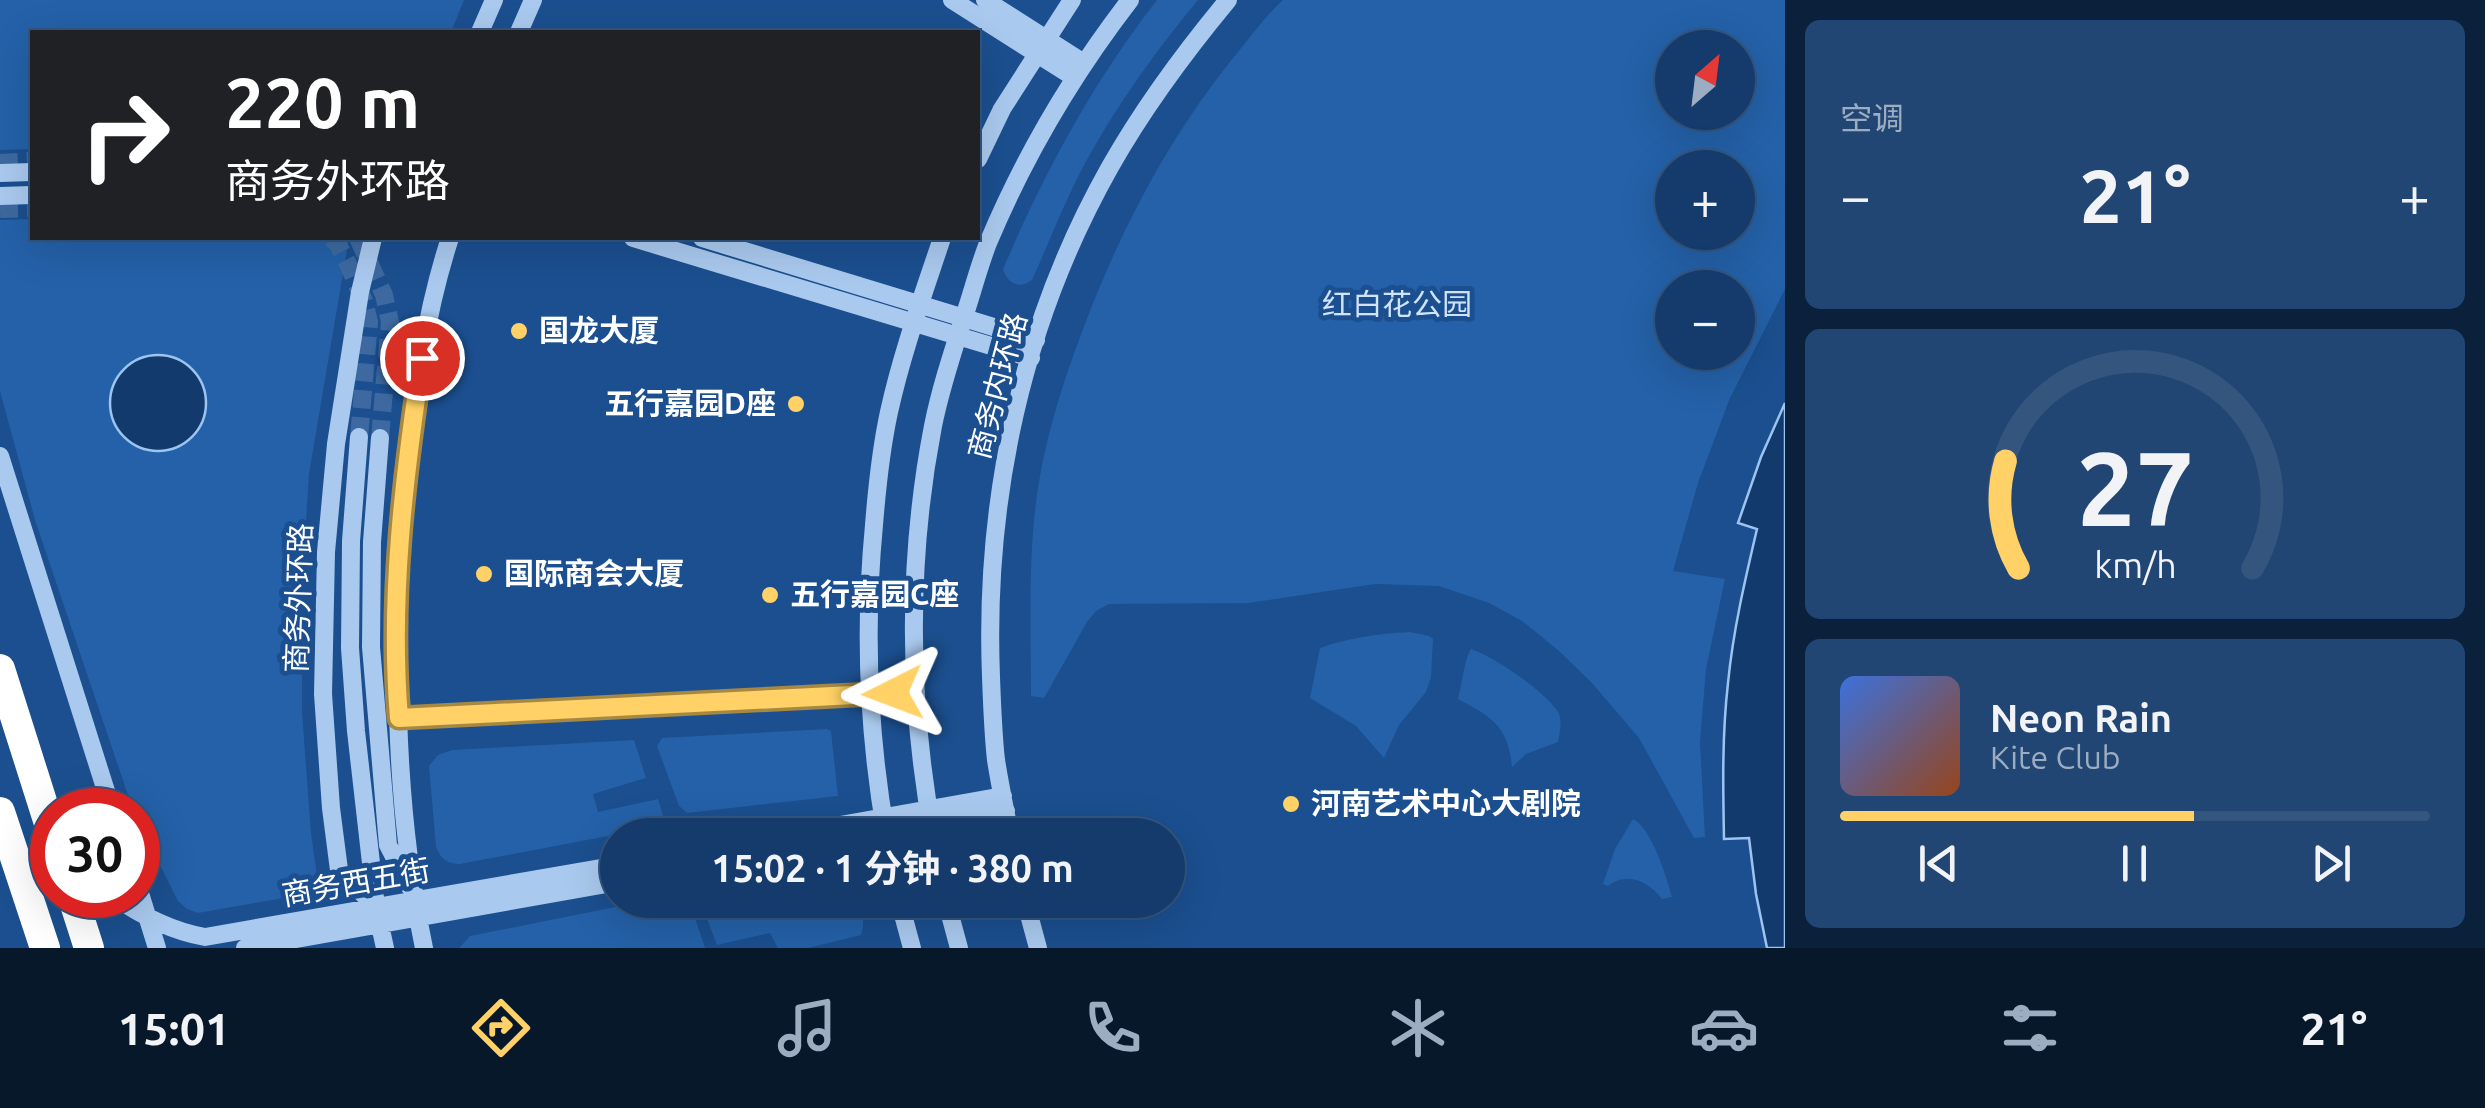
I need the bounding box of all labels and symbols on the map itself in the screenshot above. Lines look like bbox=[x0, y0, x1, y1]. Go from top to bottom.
north arrow bbox=[1655, 30, 1755, 130]
park label: 红白花公园 bbox=[1322, 287, 1472, 321]
street label: 商务内环路 bbox=[961, 309, 1033, 463]
place label: 国龙大厦 bbox=[539, 313, 659, 347]
pin bbox=[380, 316, 465, 401]
marker: 国龙大厦 bbox=[508, 320, 530, 342]
place label: 五行嘉园D座 bbox=[604, 386, 776, 420]
marker: 五行嘉园D座 bbox=[785, 393, 807, 415]
street label: 商务外环路 bbox=[278, 522, 318, 674]
place label: 国际商会大厦 bbox=[504, 556, 684, 590]
marker: 国际商会大厦 bbox=[473, 563, 495, 585]
place label: 五行嘉园C座 bbox=[790, 577, 959, 611]
marker: 五行嘉园C座 bbox=[759, 584, 781, 606]
position arrow bbox=[841, 641, 945, 745]
place label: 河南艺术中心大剧院 bbox=[1311, 786, 1581, 820]
speed limit sign: 30 bbox=[30, 788, 160, 918]
marker: 河南艺术中心大剧院 bbox=[1280, 793, 1302, 815]
street label: 商务西五街 bbox=[279, 852, 433, 912]

